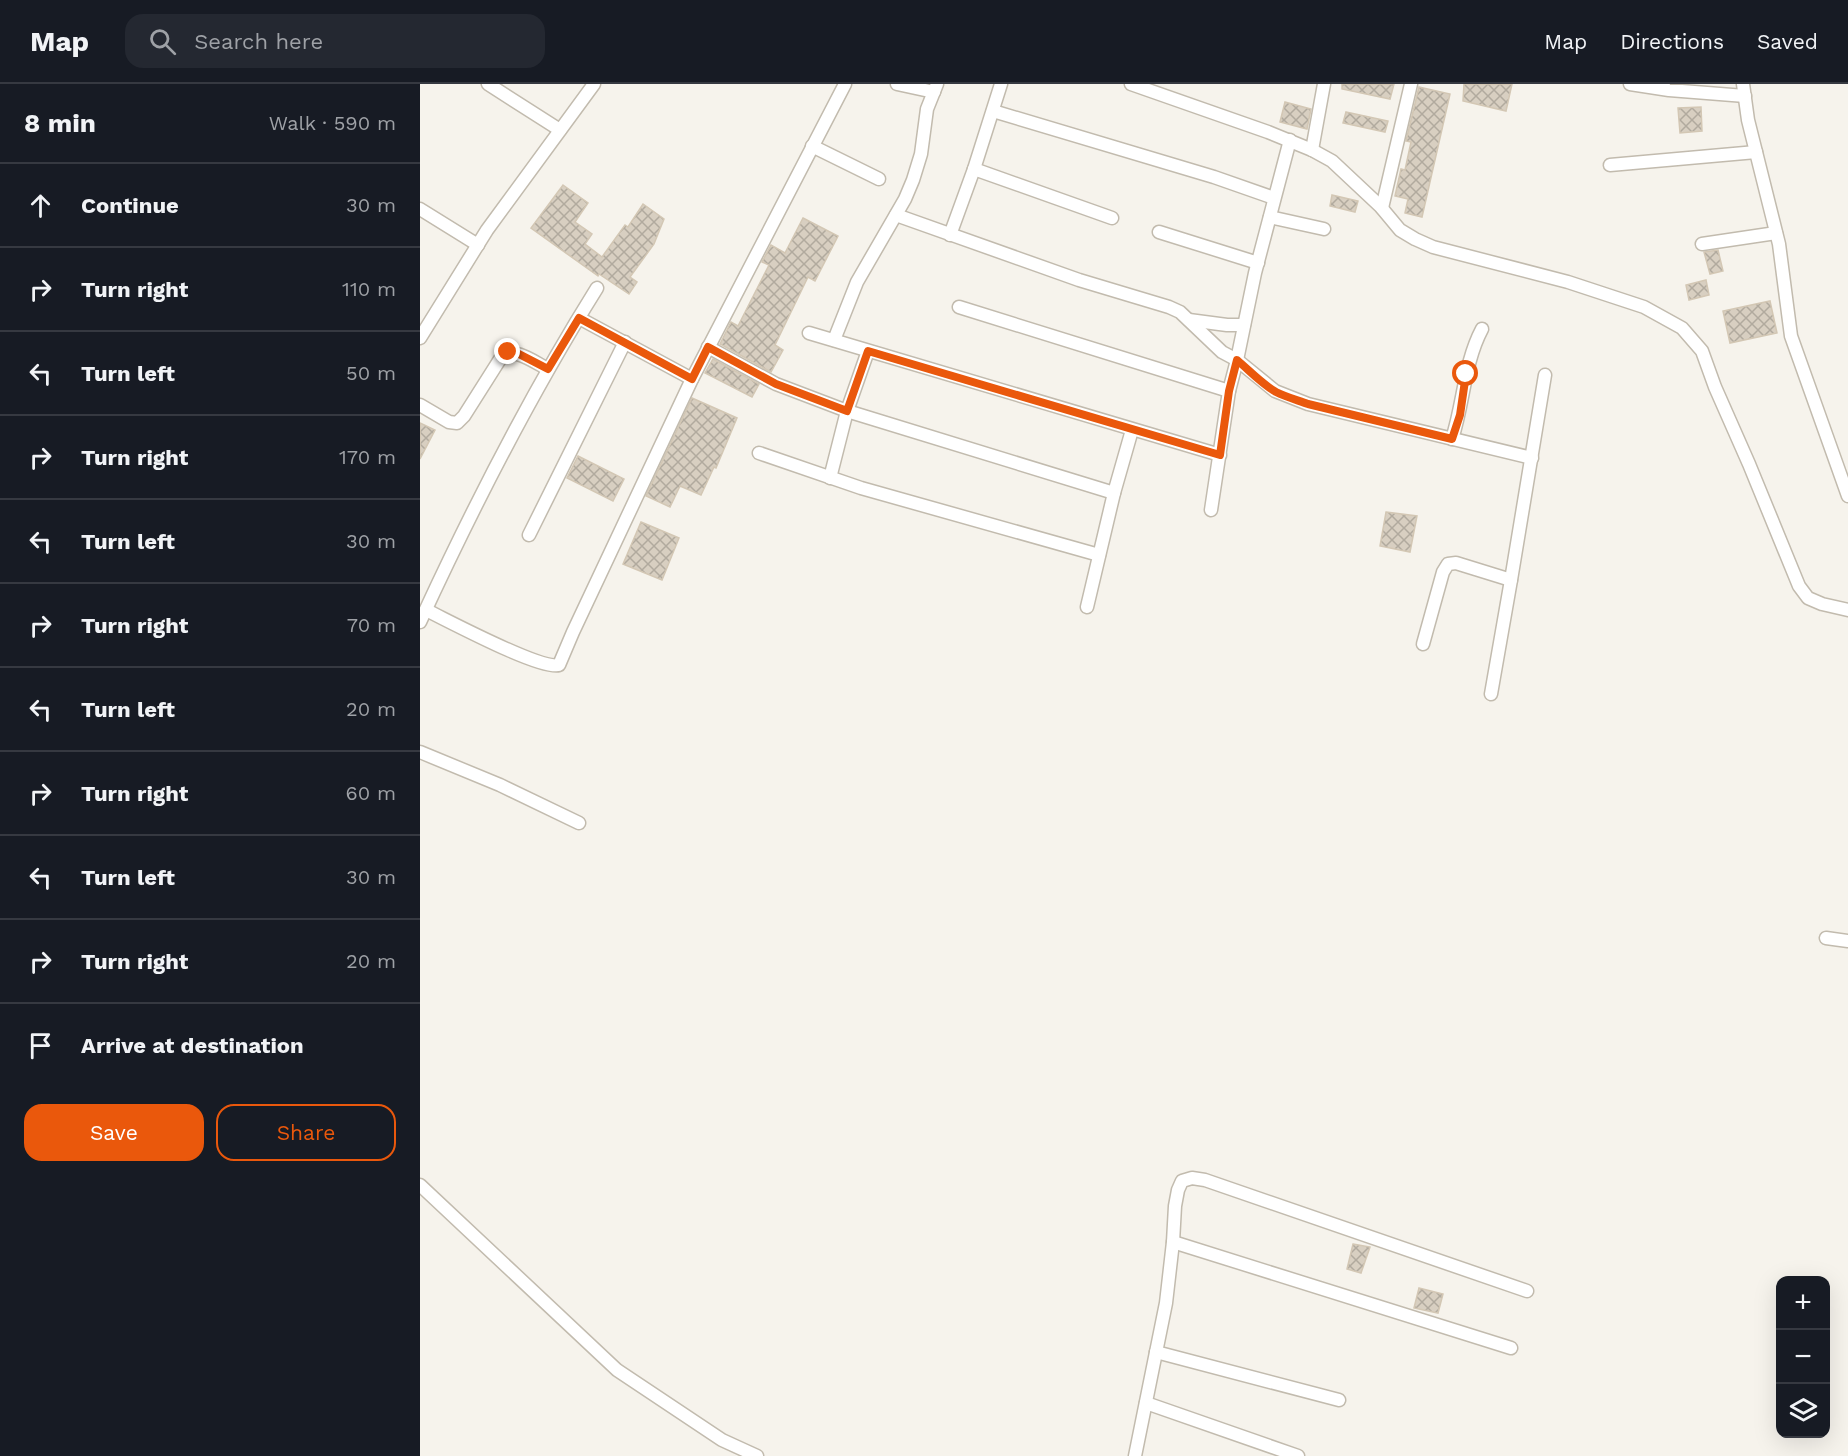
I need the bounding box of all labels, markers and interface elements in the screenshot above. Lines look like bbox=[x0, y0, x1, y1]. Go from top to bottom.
search box bbox=[125, 14, 545, 68]
text: Map bbox=[30, 25, 89, 58]
icon: search bbox=[146, 25, 179, 58]
text: Search here bbox=[194, 29, 323, 54]
text: Map bbox=[1544, 29, 1587, 54]
text: Directions bbox=[1620, 29, 1724, 54]
text: Saved bbox=[1757, 29, 1818, 54]
text: 8 min bbox=[24, 108, 96, 138]
text: Walk · 590 m bbox=[269, 111, 396, 135]
icon: ahead bbox=[24, 189, 57, 222]
text: Continue bbox=[81, 193, 179, 218]
text: 30 m bbox=[346, 193, 396, 217]
icon: right bbox=[24, 273, 57, 306]
text: Turn right bbox=[81, 277, 188, 302]
text: 110 m bbox=[342, 277, 396, 301]
route end bbox=[494, 338, 520, 364]
icon: left bbox=[24, 357, 57, 390]
route start bbox=[1452, 360, 1478, 386]
text: Turn left bbox=[81, 361, 175, 386]
text: 50 m bbox=[346, 361, 396, 385]
icon: right bbox=[24, 441, 57, 474]
text: Turn right bbox=[81, 445, 188, 470]
text: 170 m bbox=[339, 445, 396, 469]
icon: left bbox=[24, 525, 57, 558]
text: Turn left bbox=[81, 529, 175, 554]
text: 30 m bbox=[346, 529, 396, 553]
icon: right bbox=[24, 609, 57, 642]
text: Turn right bbox=[81, 613, 188, 638]
text: 70 m bbox=[347, 613, 396, 637]
icon: left bbox=[24, 693, 57, 726]
text: Turn left bbox=[81, 697, 175, 722]
text: 20 m bbox=[346, 697, 396, 721]
icon: right bbox=[24, 777, 57, 810]
text: Turn right bbox=[81, 781, 188, 806]
text: 60 m bbox=[346, 781, 396, 805]
icon: left bbox=[24, 861, 57, 894]
text: Turn left bbox=[81, 865, 175, 890]
text: 30 m bbox=[346, 865, 396, 889]
icon: right bbox=[24, 945, 57, 978]
text: Turn right bbox=[81, 949, 188, 974]
text: 20 m bbox=[346, 949, 396, 973]
icon: arrive bbox=[24, 1029, 57, 1062]
text: Arrive at destination bbox=[81, 1033, 304, 1058]
button: Save bbox=[24, 1104, 204, 1161]
button: Share bbox=[216, 1104, 396, 1161]
map controls bbox=[1776, 1276, 1830, 1438]
button: + bbox=[1776, 1276, 1830, 1330]
button: − bbox=[1776, 1330, 1830, 1384]
button: layers bbox=[1776, 1384, 1830, 1438]

